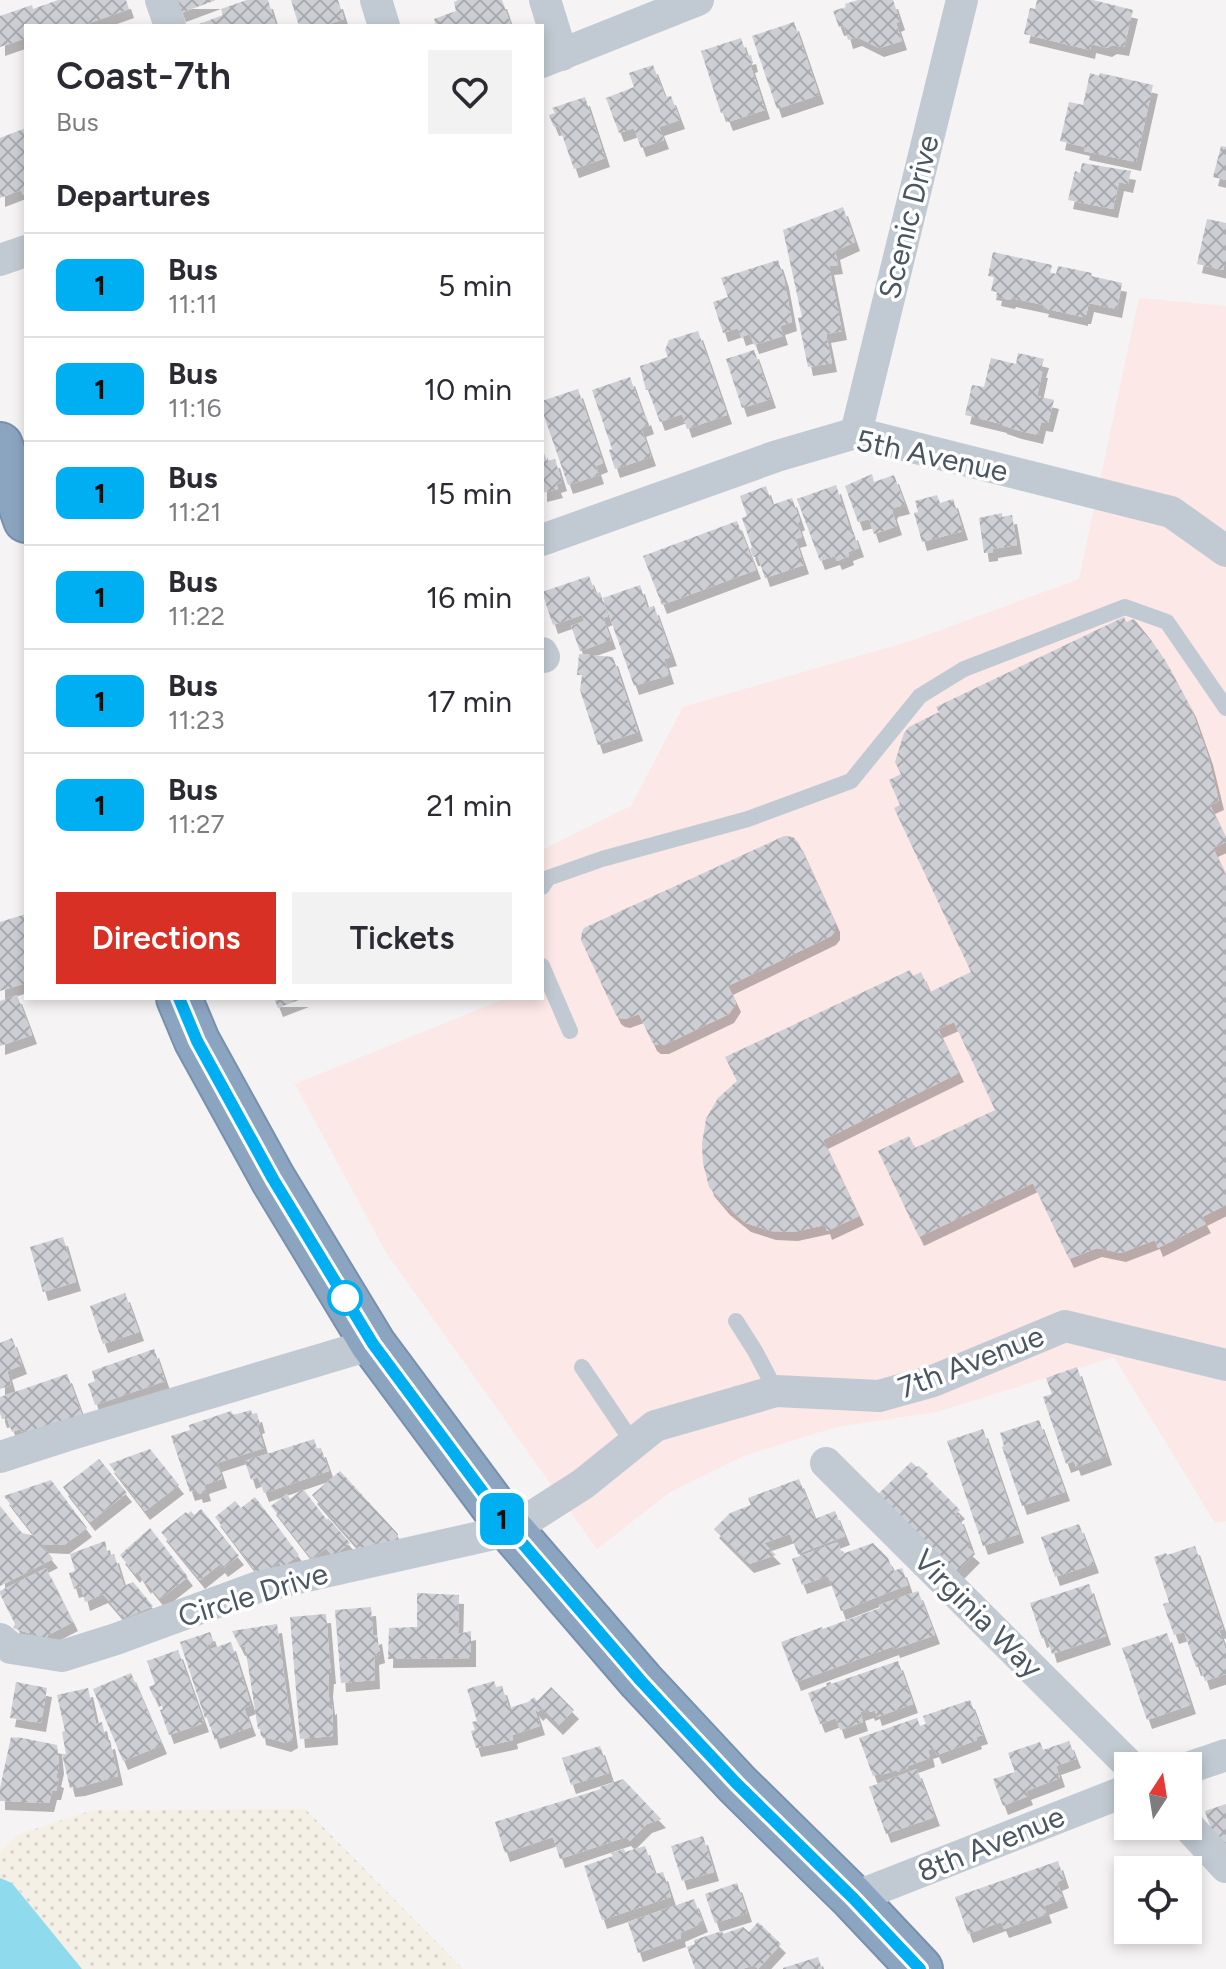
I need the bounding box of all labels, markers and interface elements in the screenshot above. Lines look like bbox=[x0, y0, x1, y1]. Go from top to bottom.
button: heart bbox=[428, 50, 512, 134]
text: Coast-7th bbox=[56, 53, 231, 99]
text: Bus bbox=[56, 106, 99, 138]
street label: Scenic Drive bbox=[870, 131, 947, 303]
text: Departures bbox=[56, 177, 210, 214]
text: Bus bbox=[168, 251, 217, 288]
text: 5 min bbox=[438, 267, 512, 304]
text: 1 bbox=[94, 268, 106, 302]
text: 11:11 bbox=[168, 288, 218, 320]
text: Bus bbox=[168, 355, 217, 392]
text: 10 min bbox=[424, 371, 512, 408]
text: 1 bbox=[94, 372, 106, 406]
text: 11:16 bbox=[168, 392, 222, 424]
street label: 5th Avenue bbox=[853, 421, 1011, 490]
text: Bus bbox=[168, 459, 217, 496]
text: 15 min bbox=[426, 475, 512, 512]
text: 1 bbox=[94, 476, 106, 510]
text: 11:21 bbox=[168, 496, 221, 528]
text: Bus bbox=[168, 563, 217, 600]
text: 16 min bbox=[426, 579, 512, 616]
text: 1 bbox=[94, 580, 106, 614]
text: 11:22 bbox=[168, 600, 225, 632]
text: Bus bbox=[168, 667, 217, 704]
text: 17 min bbox=[427, 683, 512, 720]
text: 1 bbox=[94, 684, 106, 718]
text: 11:23 bbox=[168, 704, 225, 736]
text: Bus bbox=[168, 771, 217, 808]
text: 21 min bbox=[426, 787, 512, 824]
text: 1 bbox=[94, 788, 106, 822]
text: 11:27 bbox=[168, 808, 225, 840]
button: Directions bbox=[56, 892, 276, 984]
button: Tickets bbox=[292, 892, 512, 984]
unlabelled marker bbox=[328, 1281, 362, 1315]
street label: 7th Avenue bbox=[893, 1317, 1049, 1406]
line badge: 1 bbox=[476, 1493, 528, 1545]
text: 1 bbox=[496, 1502, 508, 1536]
street label: Virginia Way bbox=[906, 1541, 1051, 1686]
street label: Circle Drive bbox=[173, 1554, 332, 1635]
north arrow bbox=[1114, 1752, 1202, 1840]
map controls bbox=[1114, 1752, 1202, 1944]
street label: 8th Avenue bbox=[912, 1797, 1070, 1890]
button: locate bbox=[1114, 1856, 1202, 1944]

